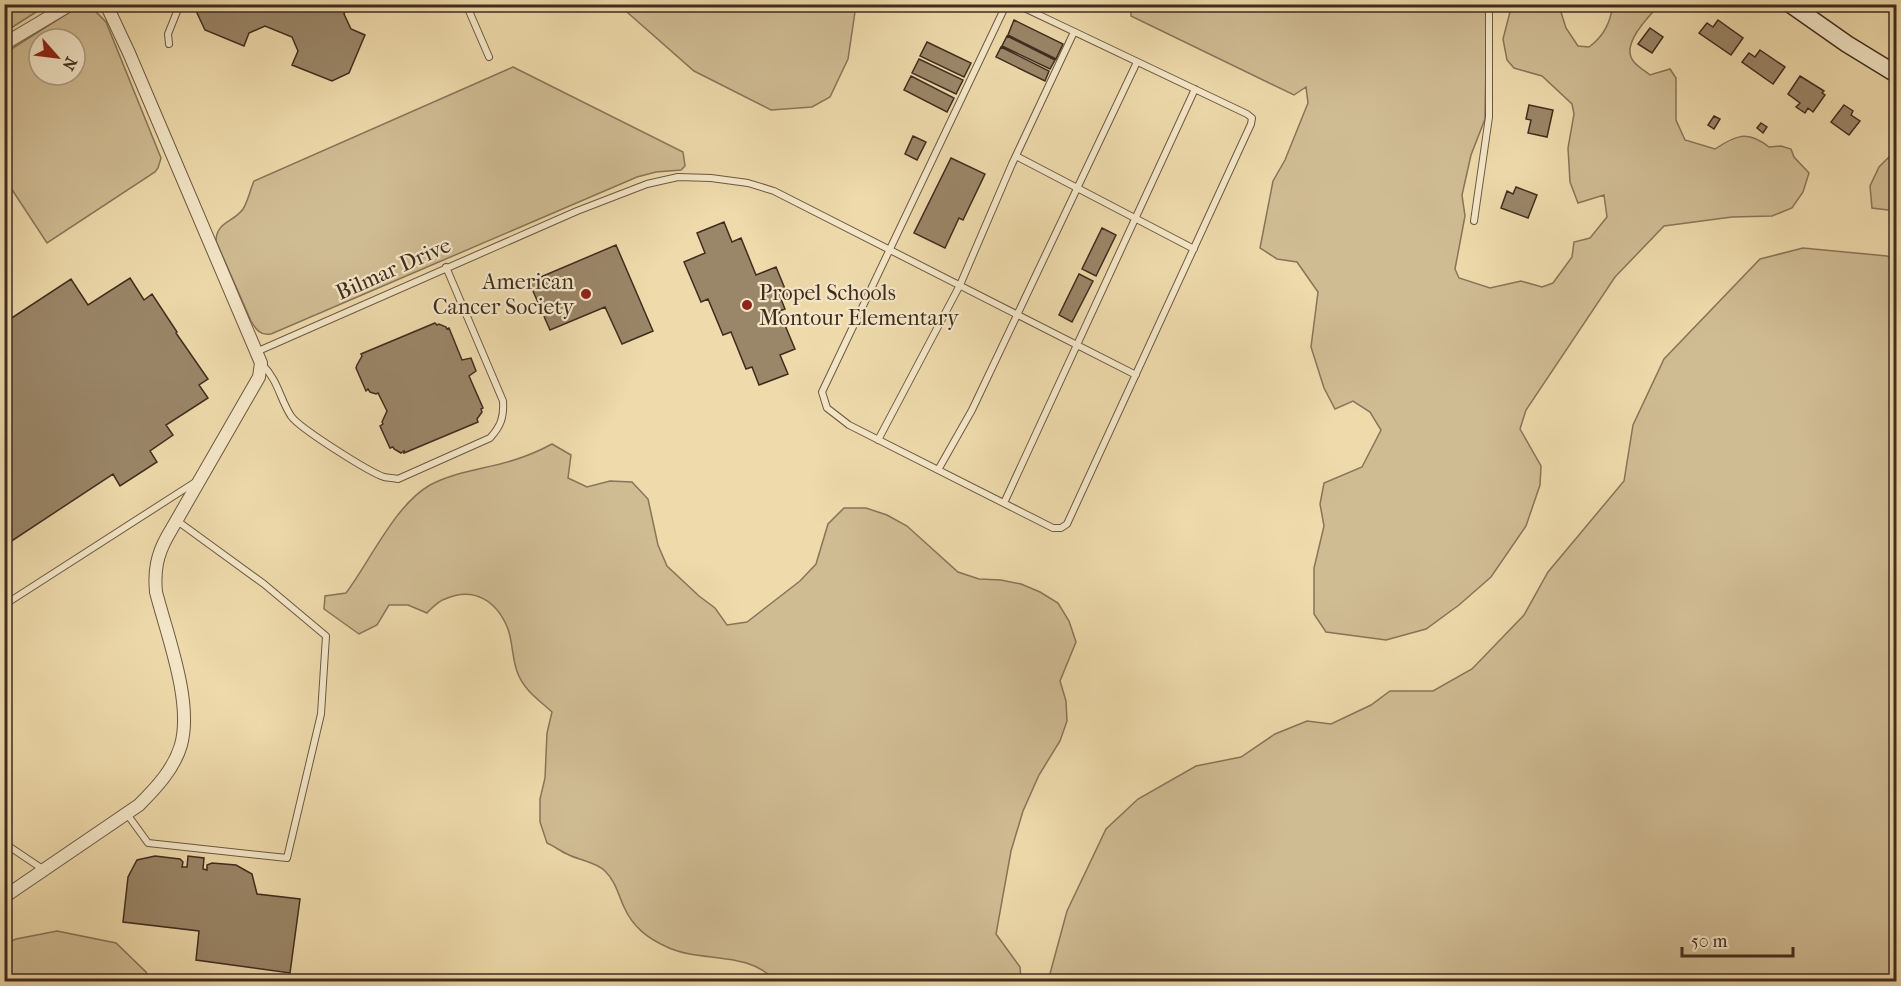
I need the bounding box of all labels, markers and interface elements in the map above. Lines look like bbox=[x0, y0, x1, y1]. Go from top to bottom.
north arrow bbox=[27, 27, 87, 87]
text: N bbox=[58, 54, 81, 74]
street label: Bilmar Drive bbox=[332, 232, 455, 306]
place label: American Cancer Society bbox=[433, 269, 575, 320]
place label: Propel Schools Montour Elementary bbox=[759, 280, 960, 331]
marker: American Cancer Society bbox=[579, 287, 593, 301]
marker: Propel Schools Montour Elementary bbox=[740, 298, 754, 312]
scale bar bbox=[1682, 920, 1793, 958]
text: 50 m bbox=[1691, 931, 1728, 952]

